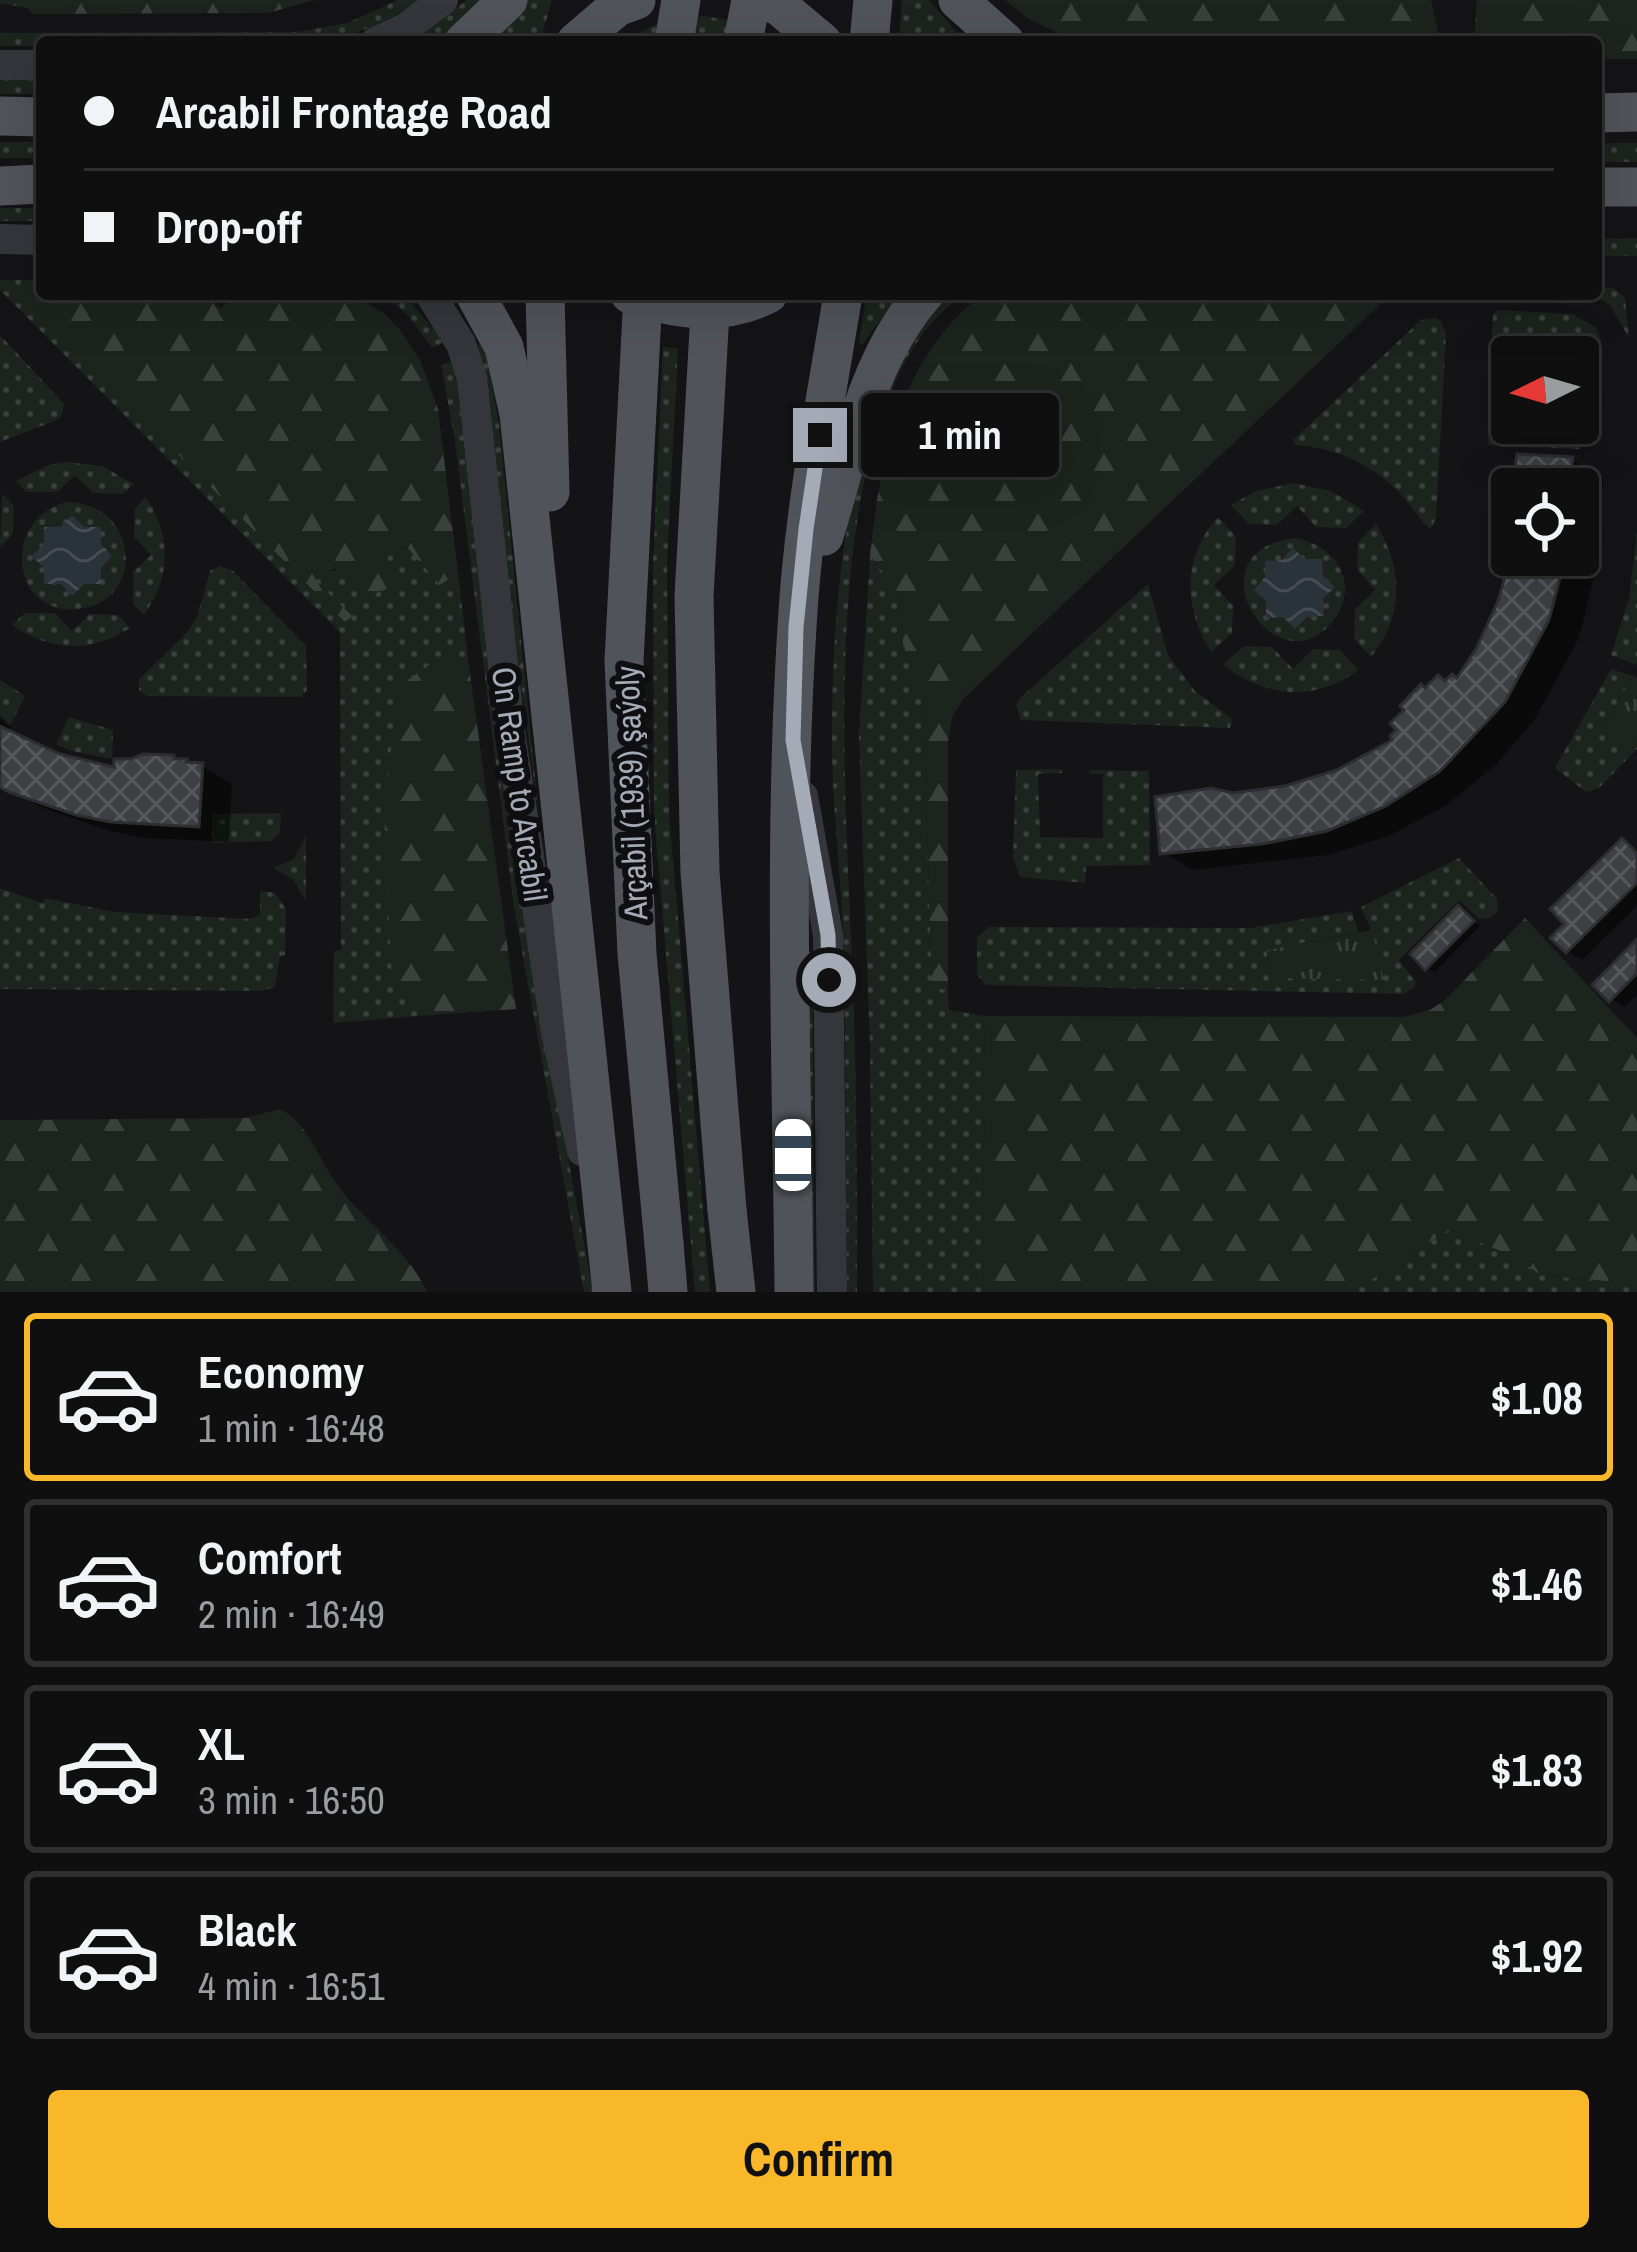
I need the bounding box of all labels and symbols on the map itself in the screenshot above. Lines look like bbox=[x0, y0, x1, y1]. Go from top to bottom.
north arrow bbox=[1491, 336, 1599, 444]
callout: 1 min bbox=[862, 393, 1060, 477]
route end bbox=[793, 408, 847, 462]
street label: On Ramp to Arcabil bbox=[482, 664, 558, 904]
street label: Arçabil (1939) şaýoly bbox=[605, 665, 657, 922]
route start bbox=[802, 953, 856, 1007]
car bbox=[775, 1119, 811, 1191]

